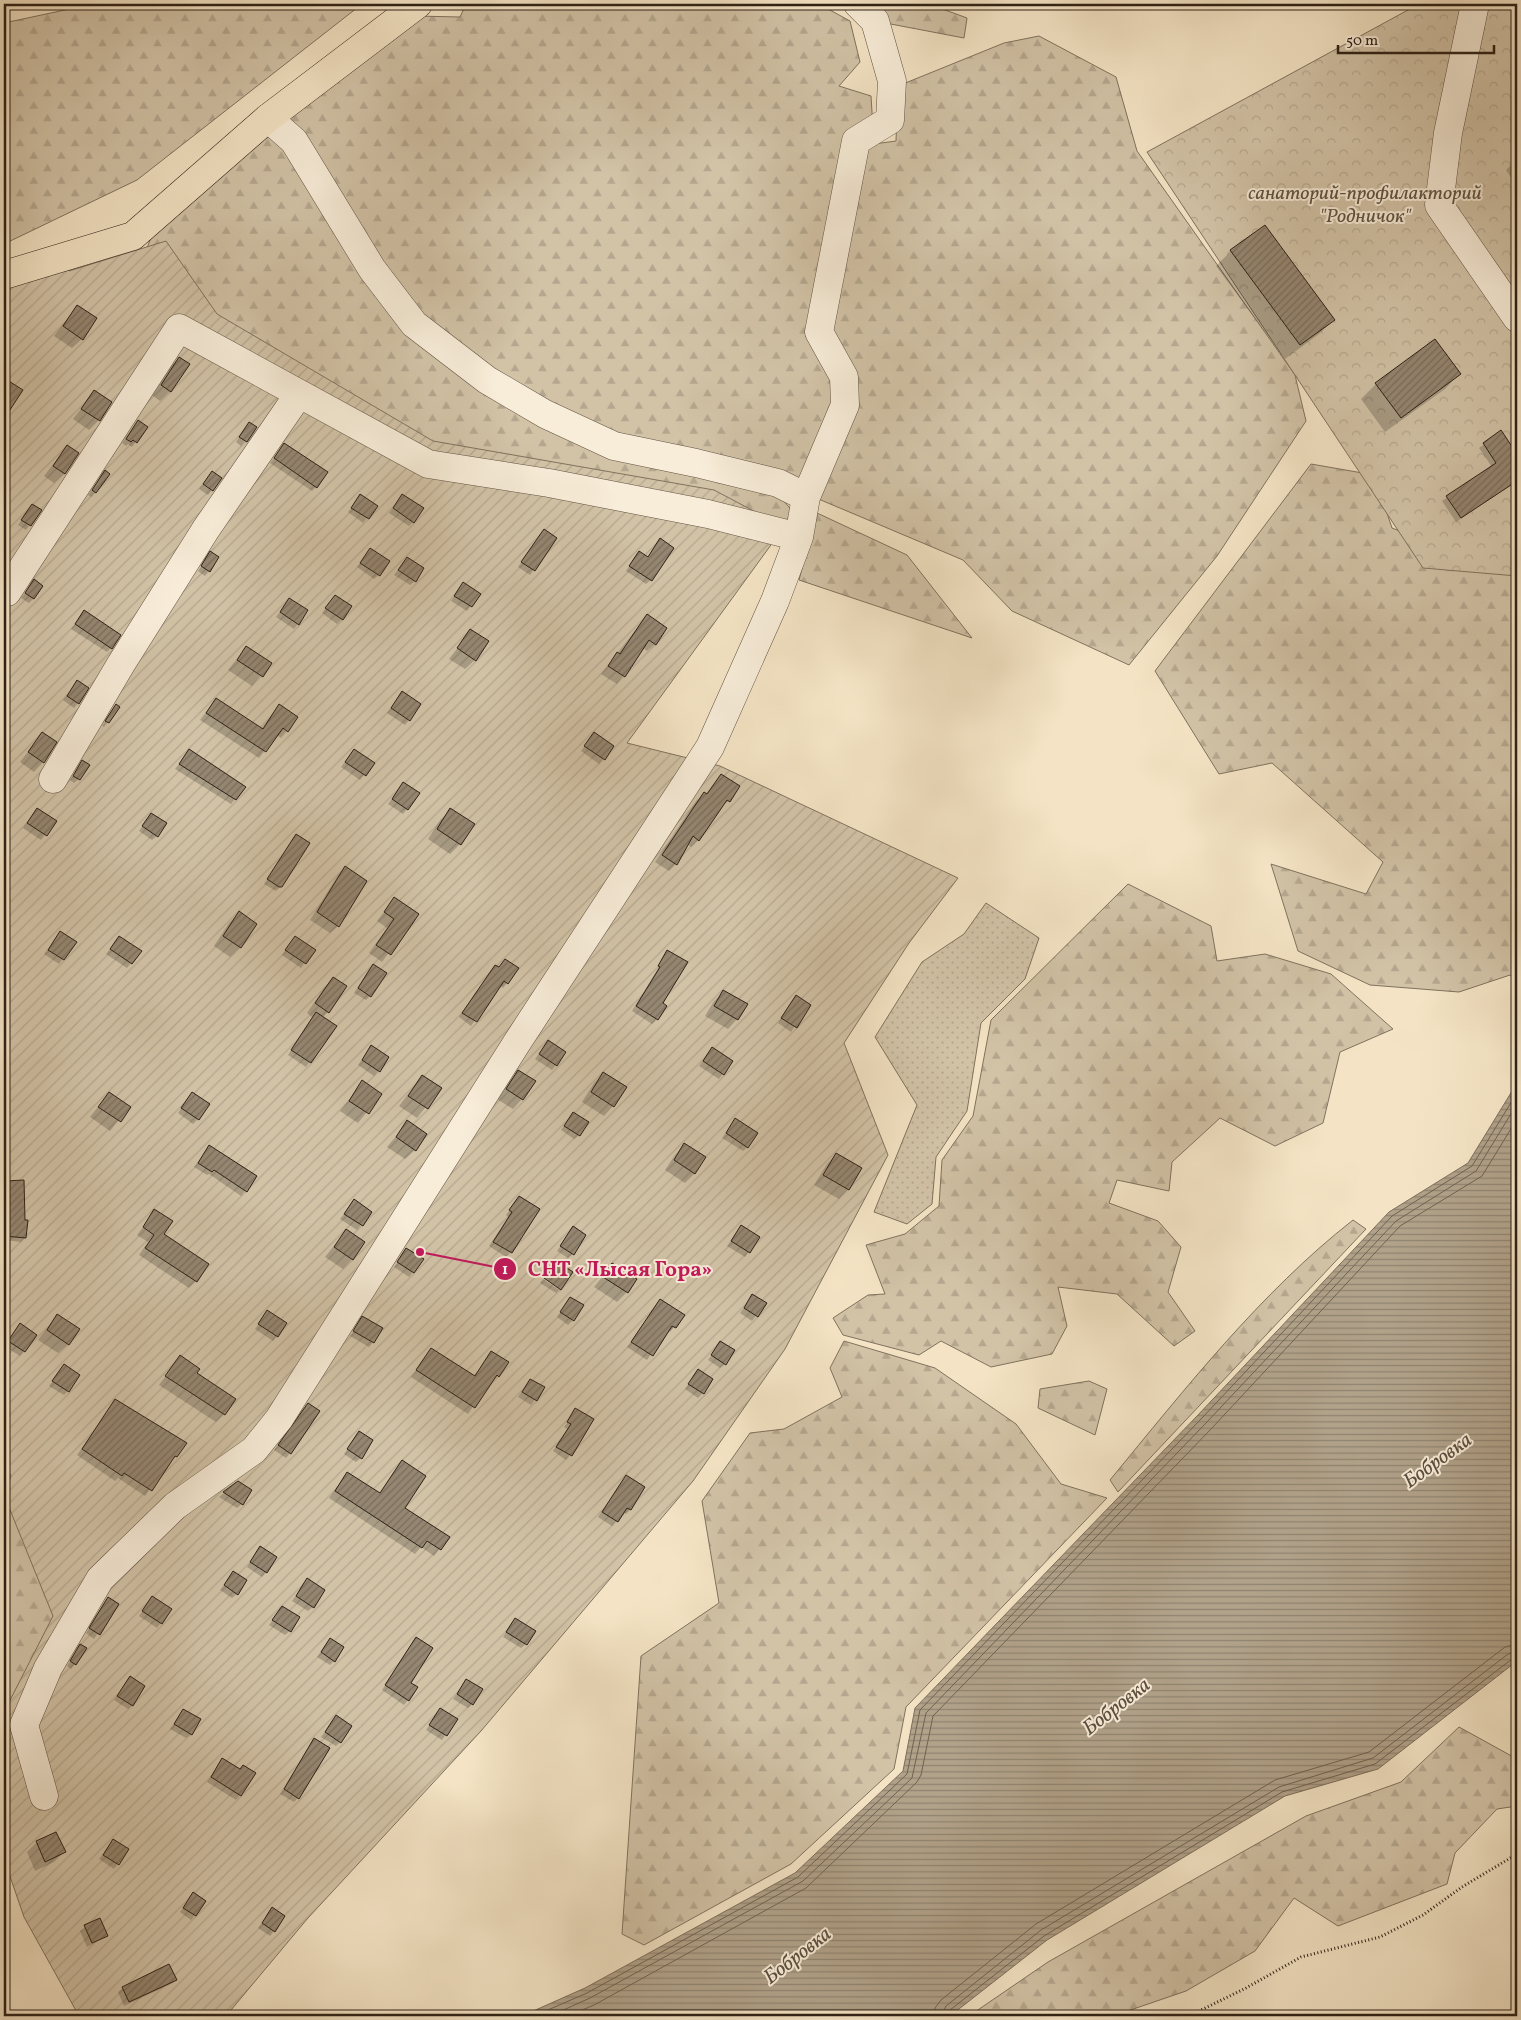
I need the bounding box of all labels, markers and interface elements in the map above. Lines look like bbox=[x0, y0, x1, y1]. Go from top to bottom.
scale bar bbox=[1338, 22, 1495, 54]
text: 50 m bbox=[1346, 31, 1378, 52]
park label: санаторий-профилакторий "Родничок" bbox=[1248, 180, 1482, 231]
callout: СНТ «Лысая Гора» bbox=[493, 1251, 723, 1287]
text: СНТ «Лысая Гора» bbox=[528, 1256, 712, 1285]
text: 1 bbox=[502, 1260, 508, 1281]
water label: Бобровка bbox=[1398, 1426, 1478, 1496]
water label: Бобровка bbox=[1077, 1671, 1157, 1743]
water label: Бобровка bbox=[758, 1920, 838, 1992]

